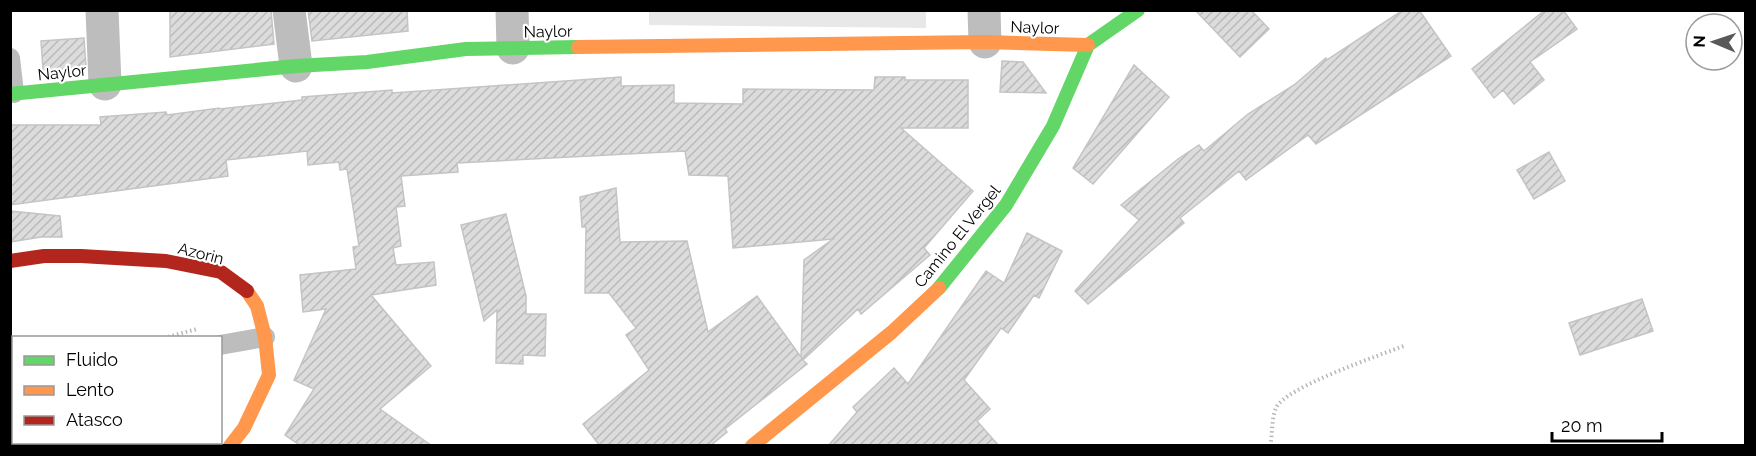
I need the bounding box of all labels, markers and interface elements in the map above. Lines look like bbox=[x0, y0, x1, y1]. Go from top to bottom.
north arrow bbox=[1684, 12, 1744, 72]
street label: Naylor bbox=[1010, 17, 1060, 38]
street label: Naylor bbox=[523, 22, 573, 41]
text: N bbox=[1690, 35, 1709, 48]
street label: Naylor bbox=[37, 60, 88, 85]
street label: Camino El Vergel bbox=[910, 181, 1005, 291]
street label: Azorin bbox=[176, 239, 226, 268]
legend bbox=[12, 336, 222, 444]
text: Fluido bbox=[66, 349, 118, 370]
text: Lento bbox=[66, 379, 114, 400]
scale bar bbox=[1552, 405, 1662, 443]
text: Atasco bbox=[66, 409, 123, 430]
text: 20 m bbox=[1561, 415, 1603, 436]

